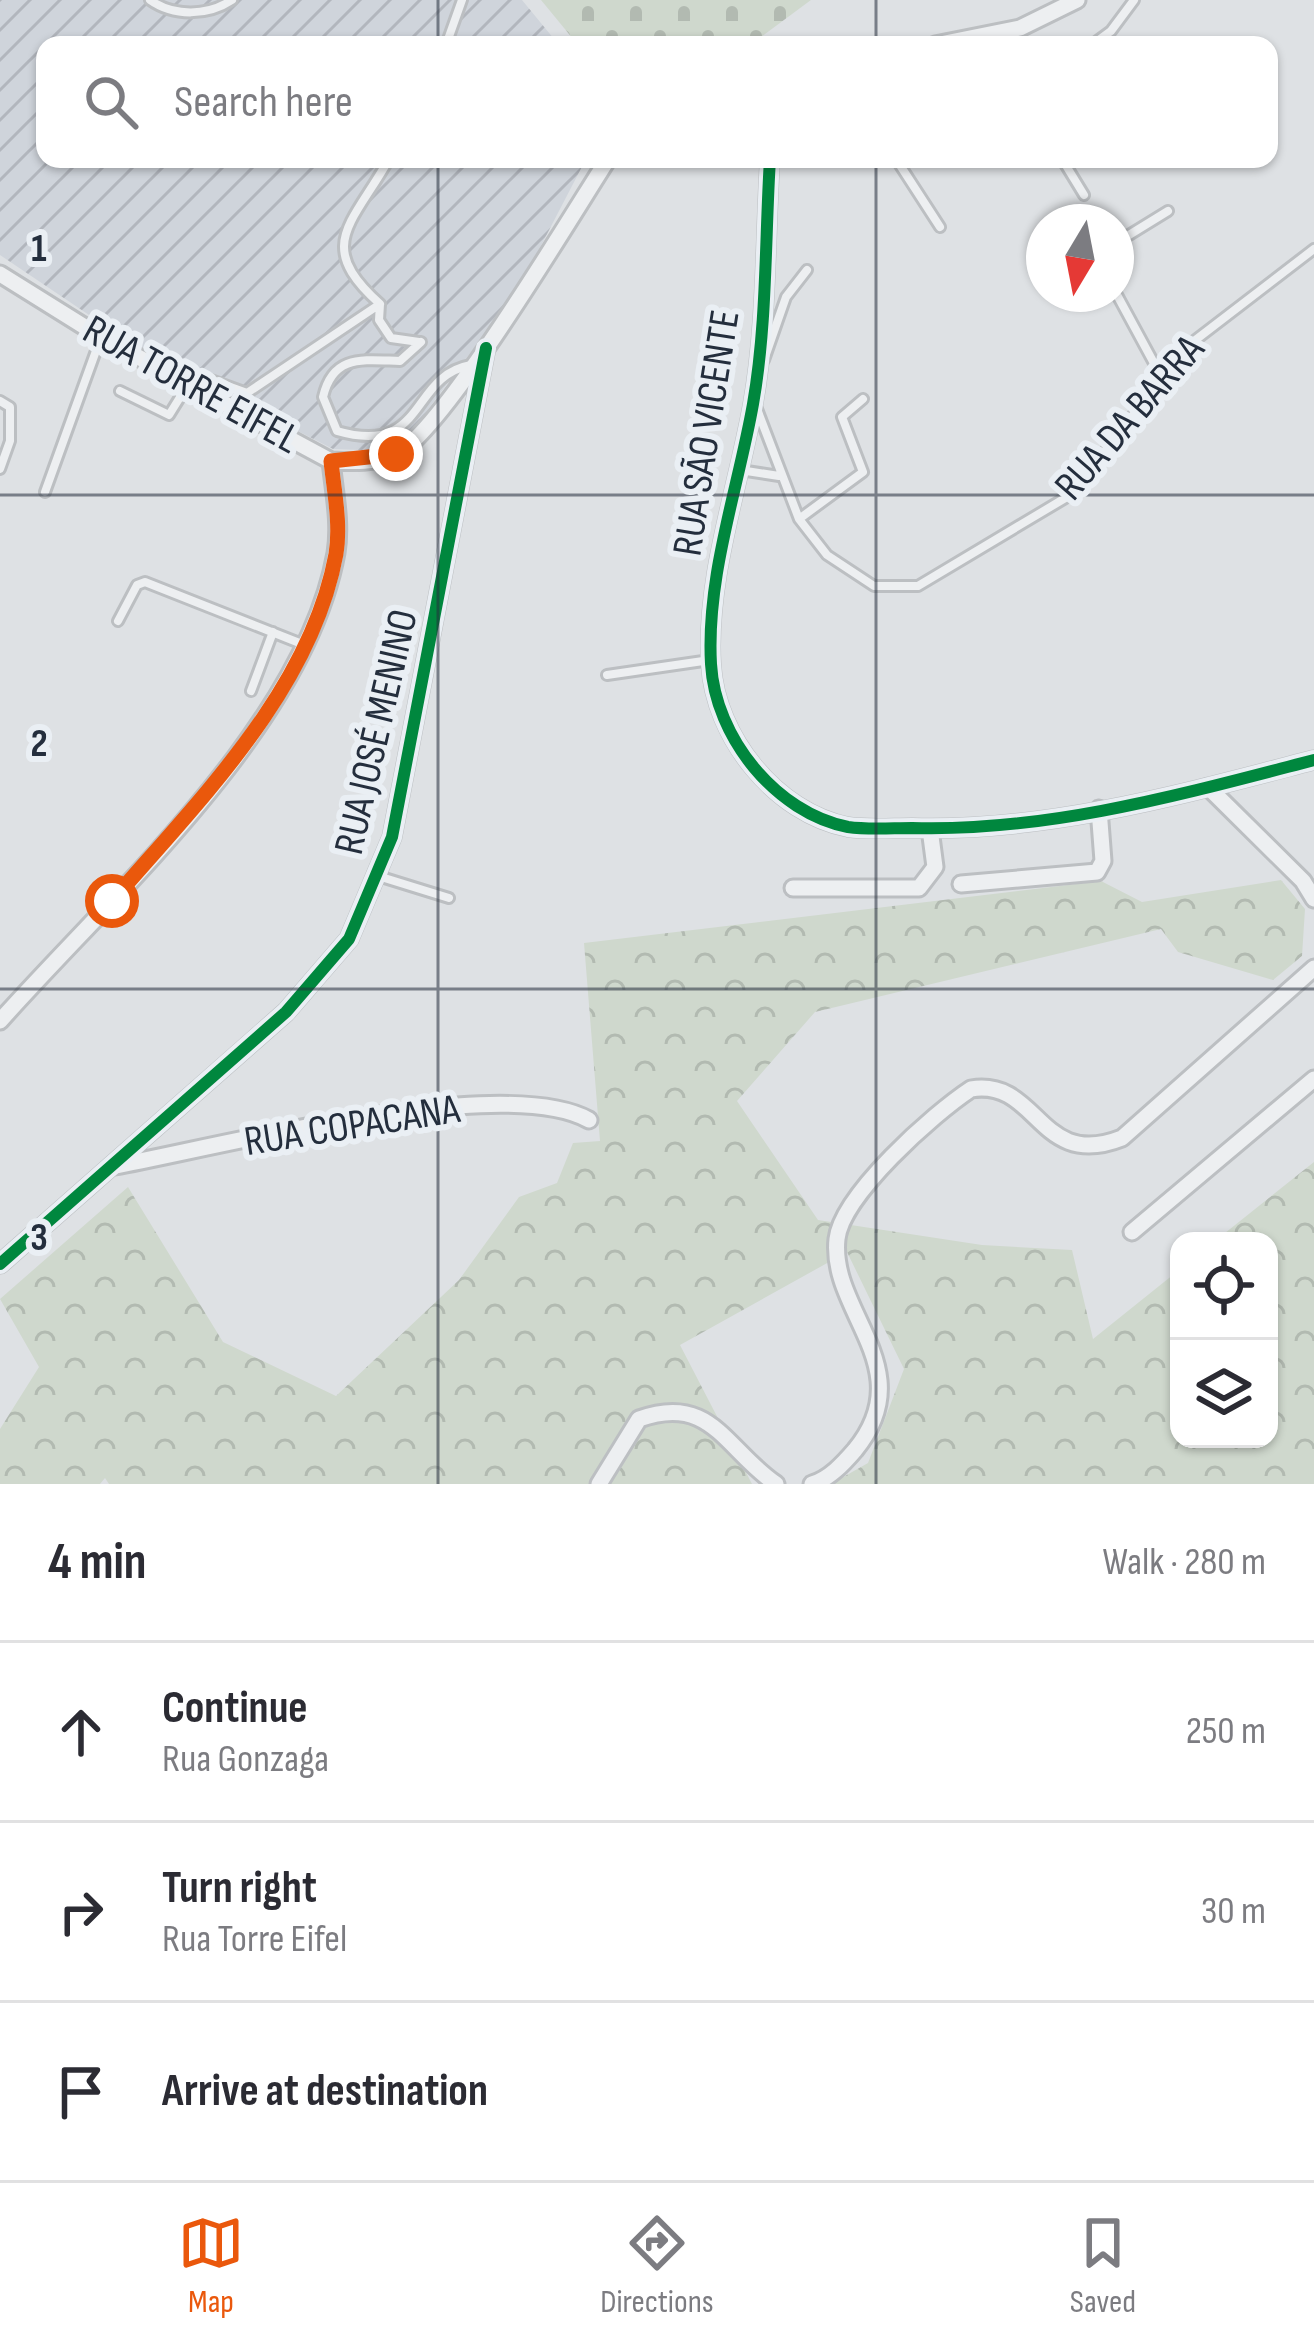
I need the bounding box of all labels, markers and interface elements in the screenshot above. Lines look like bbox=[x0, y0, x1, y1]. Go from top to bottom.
search box bbox=[36, 36, 1278, 168]
icon: search bbox=[78, 69, 144, 135]
text: Search here bbox=[174, 75, 353, 130]
north arrow bbox=[1026, 204, 1134, 312]
text: 1 bbox=[31, 226, 47, 273]
street label: RUA TORRE EIFEL bbox=[74, 305, 308, 465]
street label: RUA SÃO VICENTE bbox=[662, 306, 752, 560]
street label: RUA DA BARRA bbox=[1044, 324, 1216, 511]
route end bbox=[369, 427, 423, 481]
street label: RUA JOSÉ MENINO bbox=[324, 605, 430, 859]
text: 2 bbox=[30, 721, 48, 768]
route start bbox=[85, 874, 139, 928]
street label: RUA COPACANA bbox=[241, 1084, 464, 1168]
text: 3 bbox=[30, 1215, 48, 1262]
map controls bbox=[1170, 1232, 1278, 1448]
button: locate bbox=[1170, 1232, 1278, 1340]
button: layers bbox=[1170, 1340, 1278, 1448]
text: 4 min bbox=[48, 1532, 147, 1593]
text: Walk · 280 m bbox=[1103, 1539, 1266, 1586]
text: Continue bbox=[162, 1681, 308, 1736]
icon: ahead bbox=[48, 1699, 114, 1765]
text: 250 m bbox=[1186, 1708, 1266, 1755]
text: Rua Gonzaga bbox=[162, 1736, 329, 1783]
text: Turn right bbox=[162, 1861, 317, 1916]
icon: right bbox=[48, 1879, 114, 1945]
text: 30 m bbox=[1201, 1888, 1266, 1935]
text: Rua Torre Eifel bbox=[162, 1916, 347, 1963]
icon: arrive bbox=[48, 2059, 114, 2125]
text: Arrive at destination bbox=[162, 2064, 488, 2119]
tab: Map bbox=[178, 2210, 244, 2322]
tab: Directions bbox=[600, 2210, 714, 2322]
tab: Saved bbox=[1070, 2210, 1136, 2322]

